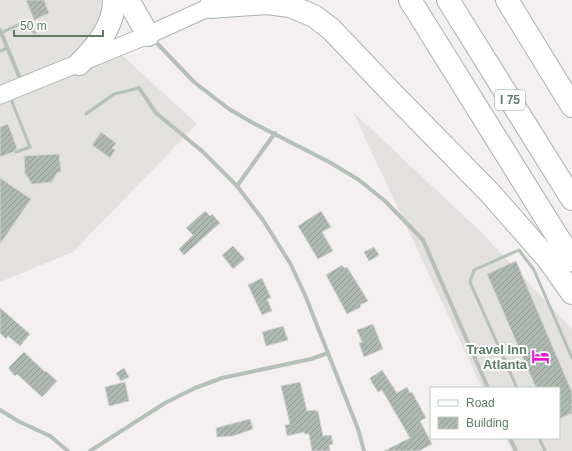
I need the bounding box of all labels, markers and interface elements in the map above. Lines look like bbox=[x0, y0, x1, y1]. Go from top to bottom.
scale bar bbox=[14, 12, 103, 38]
text: 50 m bbox=[20, 19, 47, 33]
road number: I 75 bbox=[495, 90, 525, 110]
place label: Travel Inn Atlanta bbox=[466, 342, 528, 372]
hotel icon: Travel Inn Atlanta bbox=[530, 346, 550, 366]
legend bbox=[430, 387, 560, 439]
text: Road bbox=[466, 396, 495, 410]
text: Building bbox=[466, 416, 509, 430]

